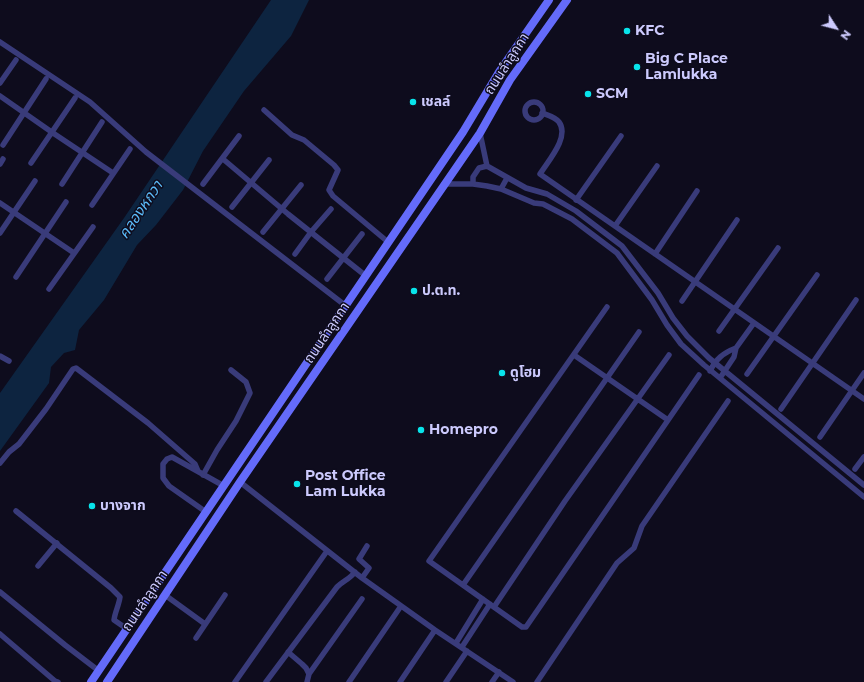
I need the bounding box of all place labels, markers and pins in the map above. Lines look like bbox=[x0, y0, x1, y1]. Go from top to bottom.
place label: KFC bbox=[635, 23, 664, 39]
marker: KFC bbox=[622, 26, 632, 36]
place label: Big C Place Lamlukka bbox=[645, 51, 728, 84]
marker: Big C Place Lamlukka bbox=[632, 62, 642, 72]
place label: SCM bbox=[596, 86, 628, 102]
marker: SCM bbox=[583, 89, 593, 99]
place label: เชลล์ bbox=[421, 94, 450, 110]
marker: เชลล์ bbox=[408, 97, 418, 107]
place label: ป.ต.ท. bbox=[422, 283, 460, 299]
marker: ป.ต.ท. bbox=[409, 286, 419, 296]
place label: ดูโฮม bbox=[510, 365, 541, 381]
marker: ดูโฮม bbox=[497, 368, 507, 378]
place label: Homepro bbox=[429, 422, 498, 438]
marker: Homepro bbox=[416, 425, 426, 435]
place label: Post Office Lam Lukka bbox=[305, 468, 386, 500]
marker: Post Office Lam Lukka bbox=[292, 479, 302, 489]
place label: บางจาก bbox=[100, 498, 146, 514]
marker: บางจาก bbox=[87, 501, 97, 511]

